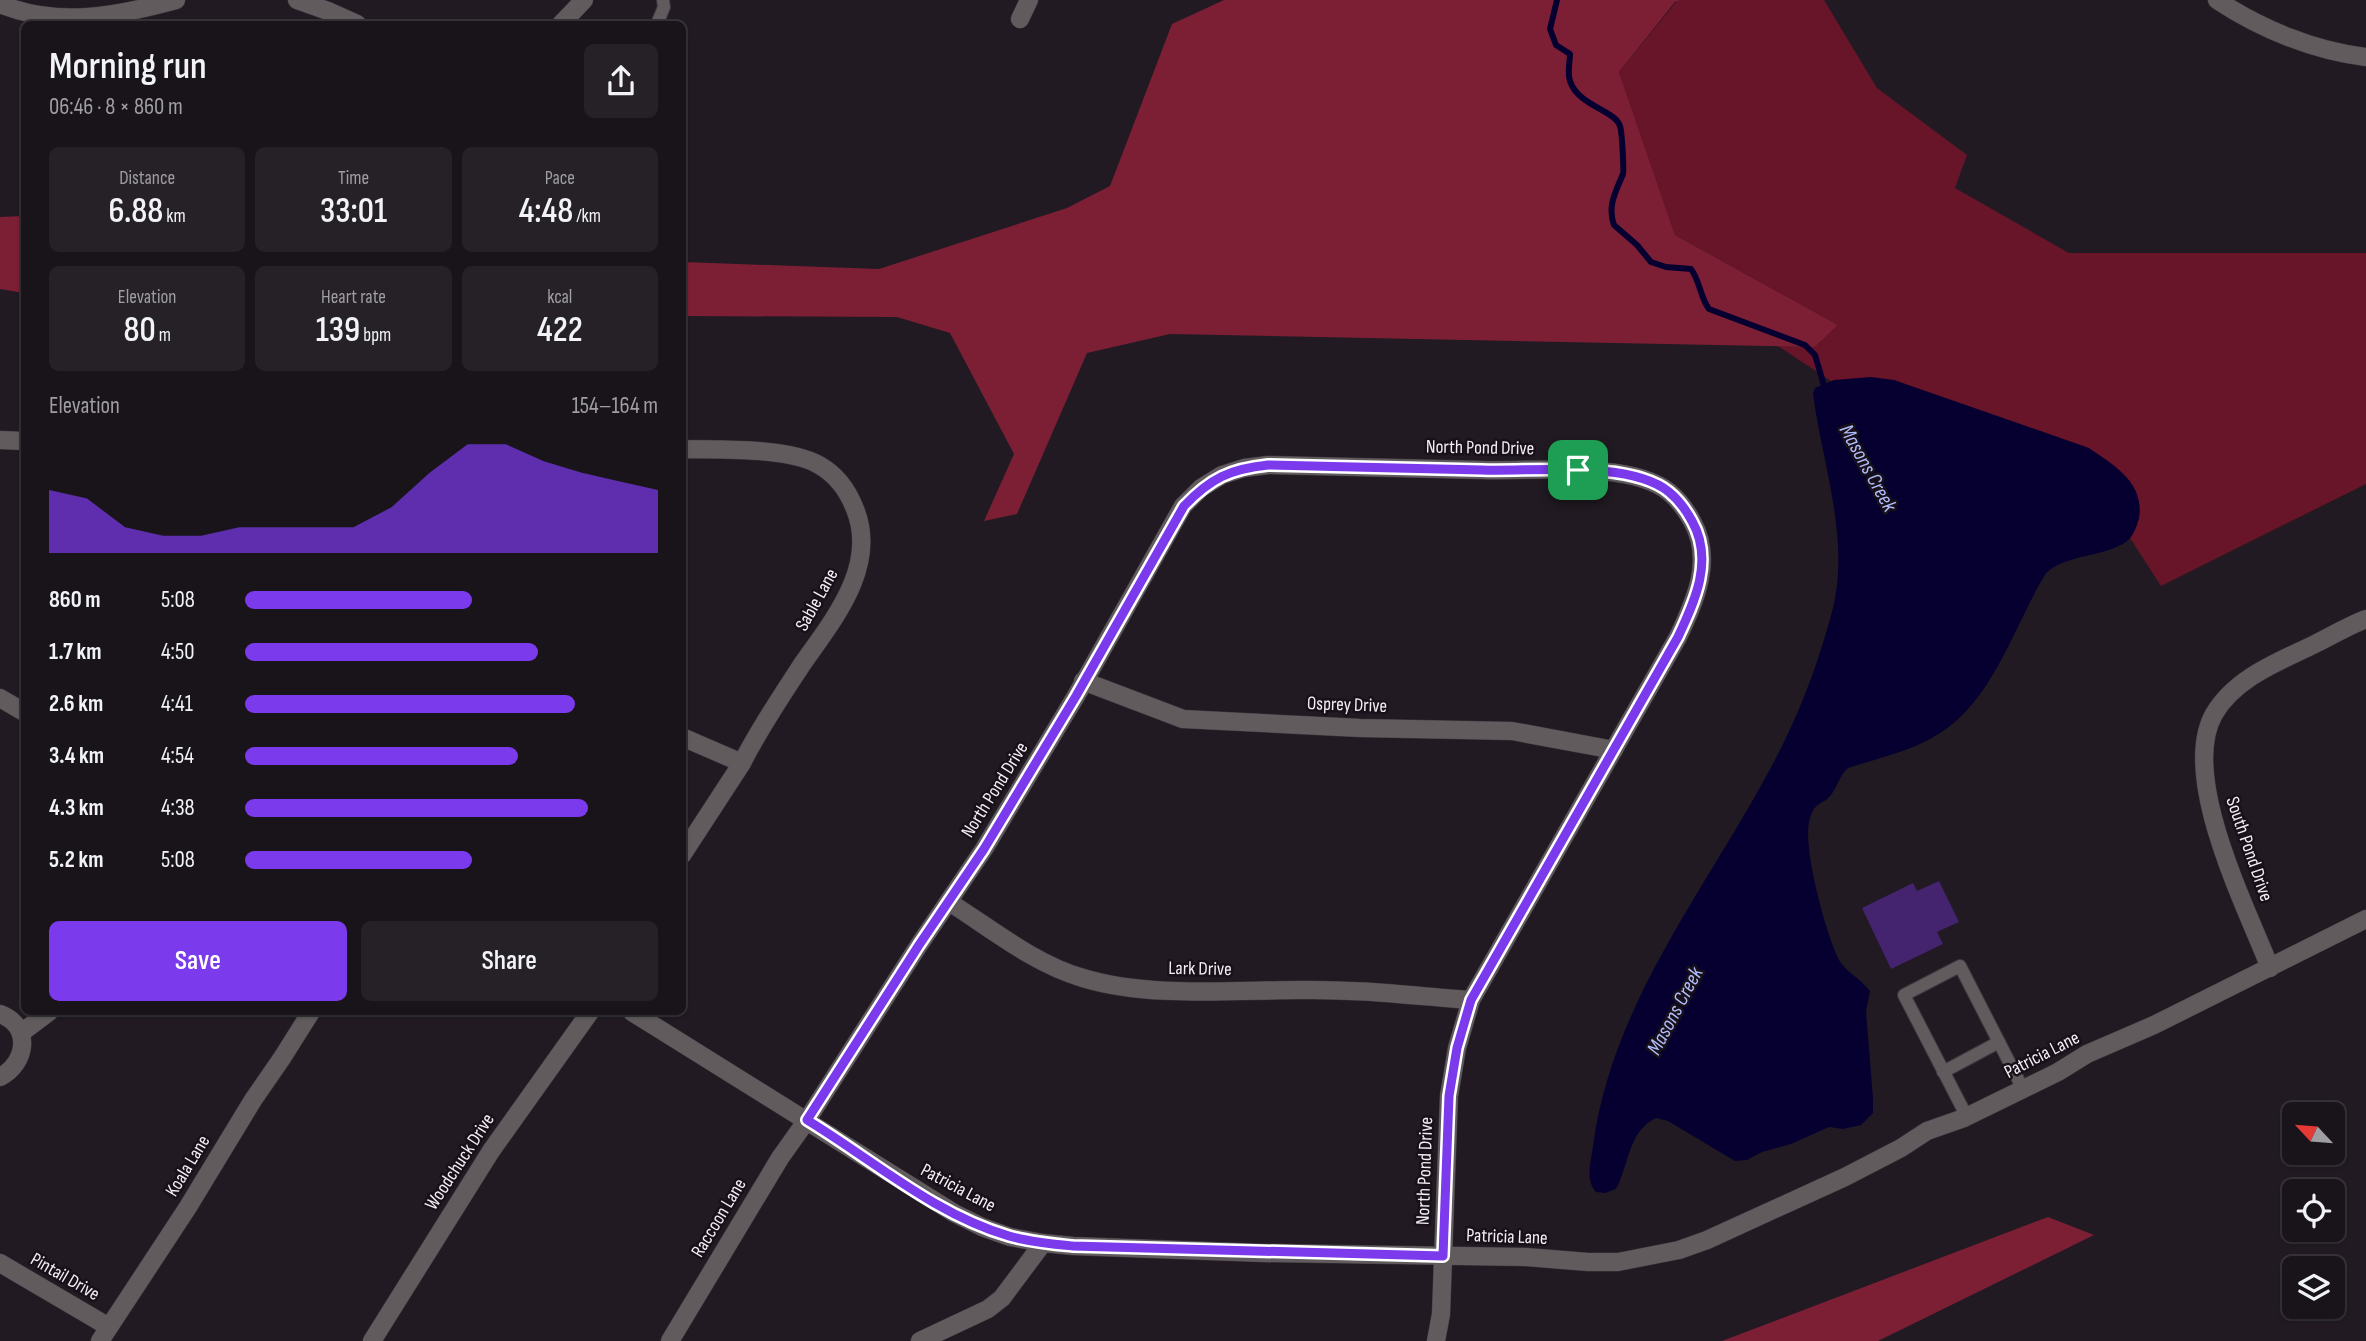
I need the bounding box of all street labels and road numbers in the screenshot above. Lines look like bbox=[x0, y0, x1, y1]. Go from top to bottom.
street label: North Pond Drive bbox=[1426, 436, 1534, 460]
street label: Sable Lane bbox=[791, 565, 843, 635]
street label: Osprey Drive bbox=[1306, 692, 1388, 718]
street label: North Pond Drive bbox=[957, 738, 1033, 842]
street label: South Pond Drive bbox=[2220, 794, 2278, 904]
street label: Lark Drive bbox=[1168, 957, 1232, 981]
street label: Patricia Lane bbox=[2000, 1026, 2084, 1084]
street label: Woodchuck Drive bbox=[420, 1109, 500, 1215]
street label: North Pond Drive bbox=[1412, 1116, 1438, 1226]
street label: Koala Lane bbox=[161, 1131, 215, 1201]
street label: Patricia Lane bbox=[917, 1159, 999, 1217]
street label: Raccoon Lane bbox=[686, 1174, 752, 1262]
street label: Patricia Lane bbox=[1466, 1224, 1548, 1250]
street label: Pintail Drive bbox=[26, 1248, 104, 1306]

